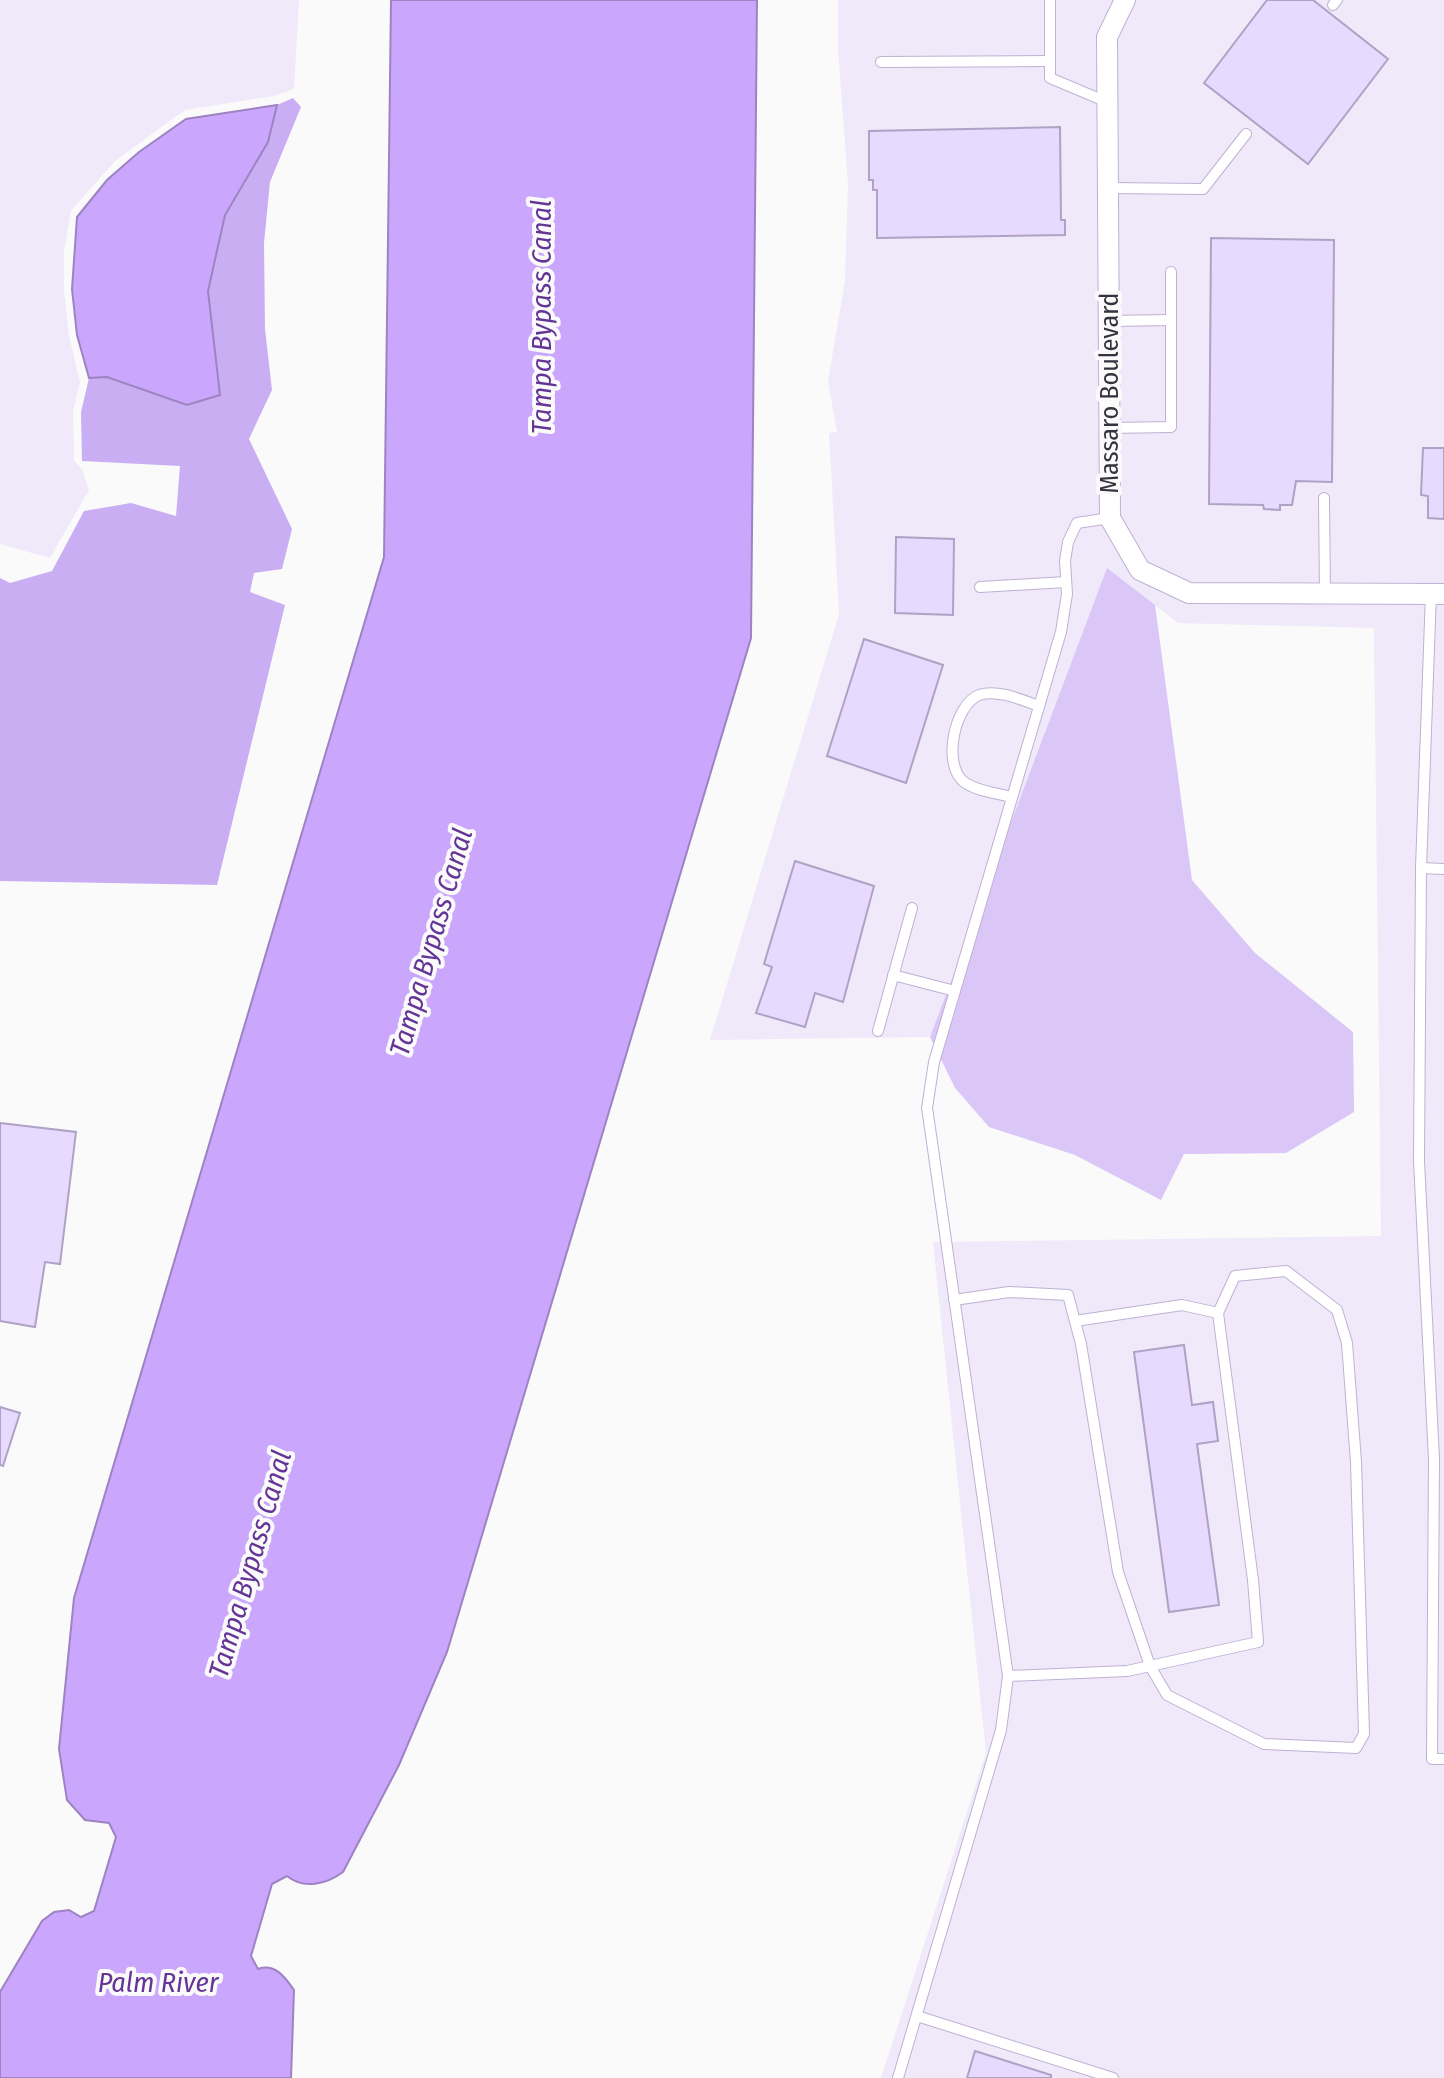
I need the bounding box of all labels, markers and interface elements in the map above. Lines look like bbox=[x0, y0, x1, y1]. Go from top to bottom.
water label: Tampa Bypass Canal bbox=[525, 200, 558, 434]
street label: Massaro Boulevard bbox=[1094, 293, 1125, 493]
water label: Tampa Bypass Canal bbox=[383, 825, 479, 1059]
water label: Tampa Bypass Canal bbox=[202, 1447, 298, 1681]
water label: Palm River bbox=[98, 1966, 220, 1999]

